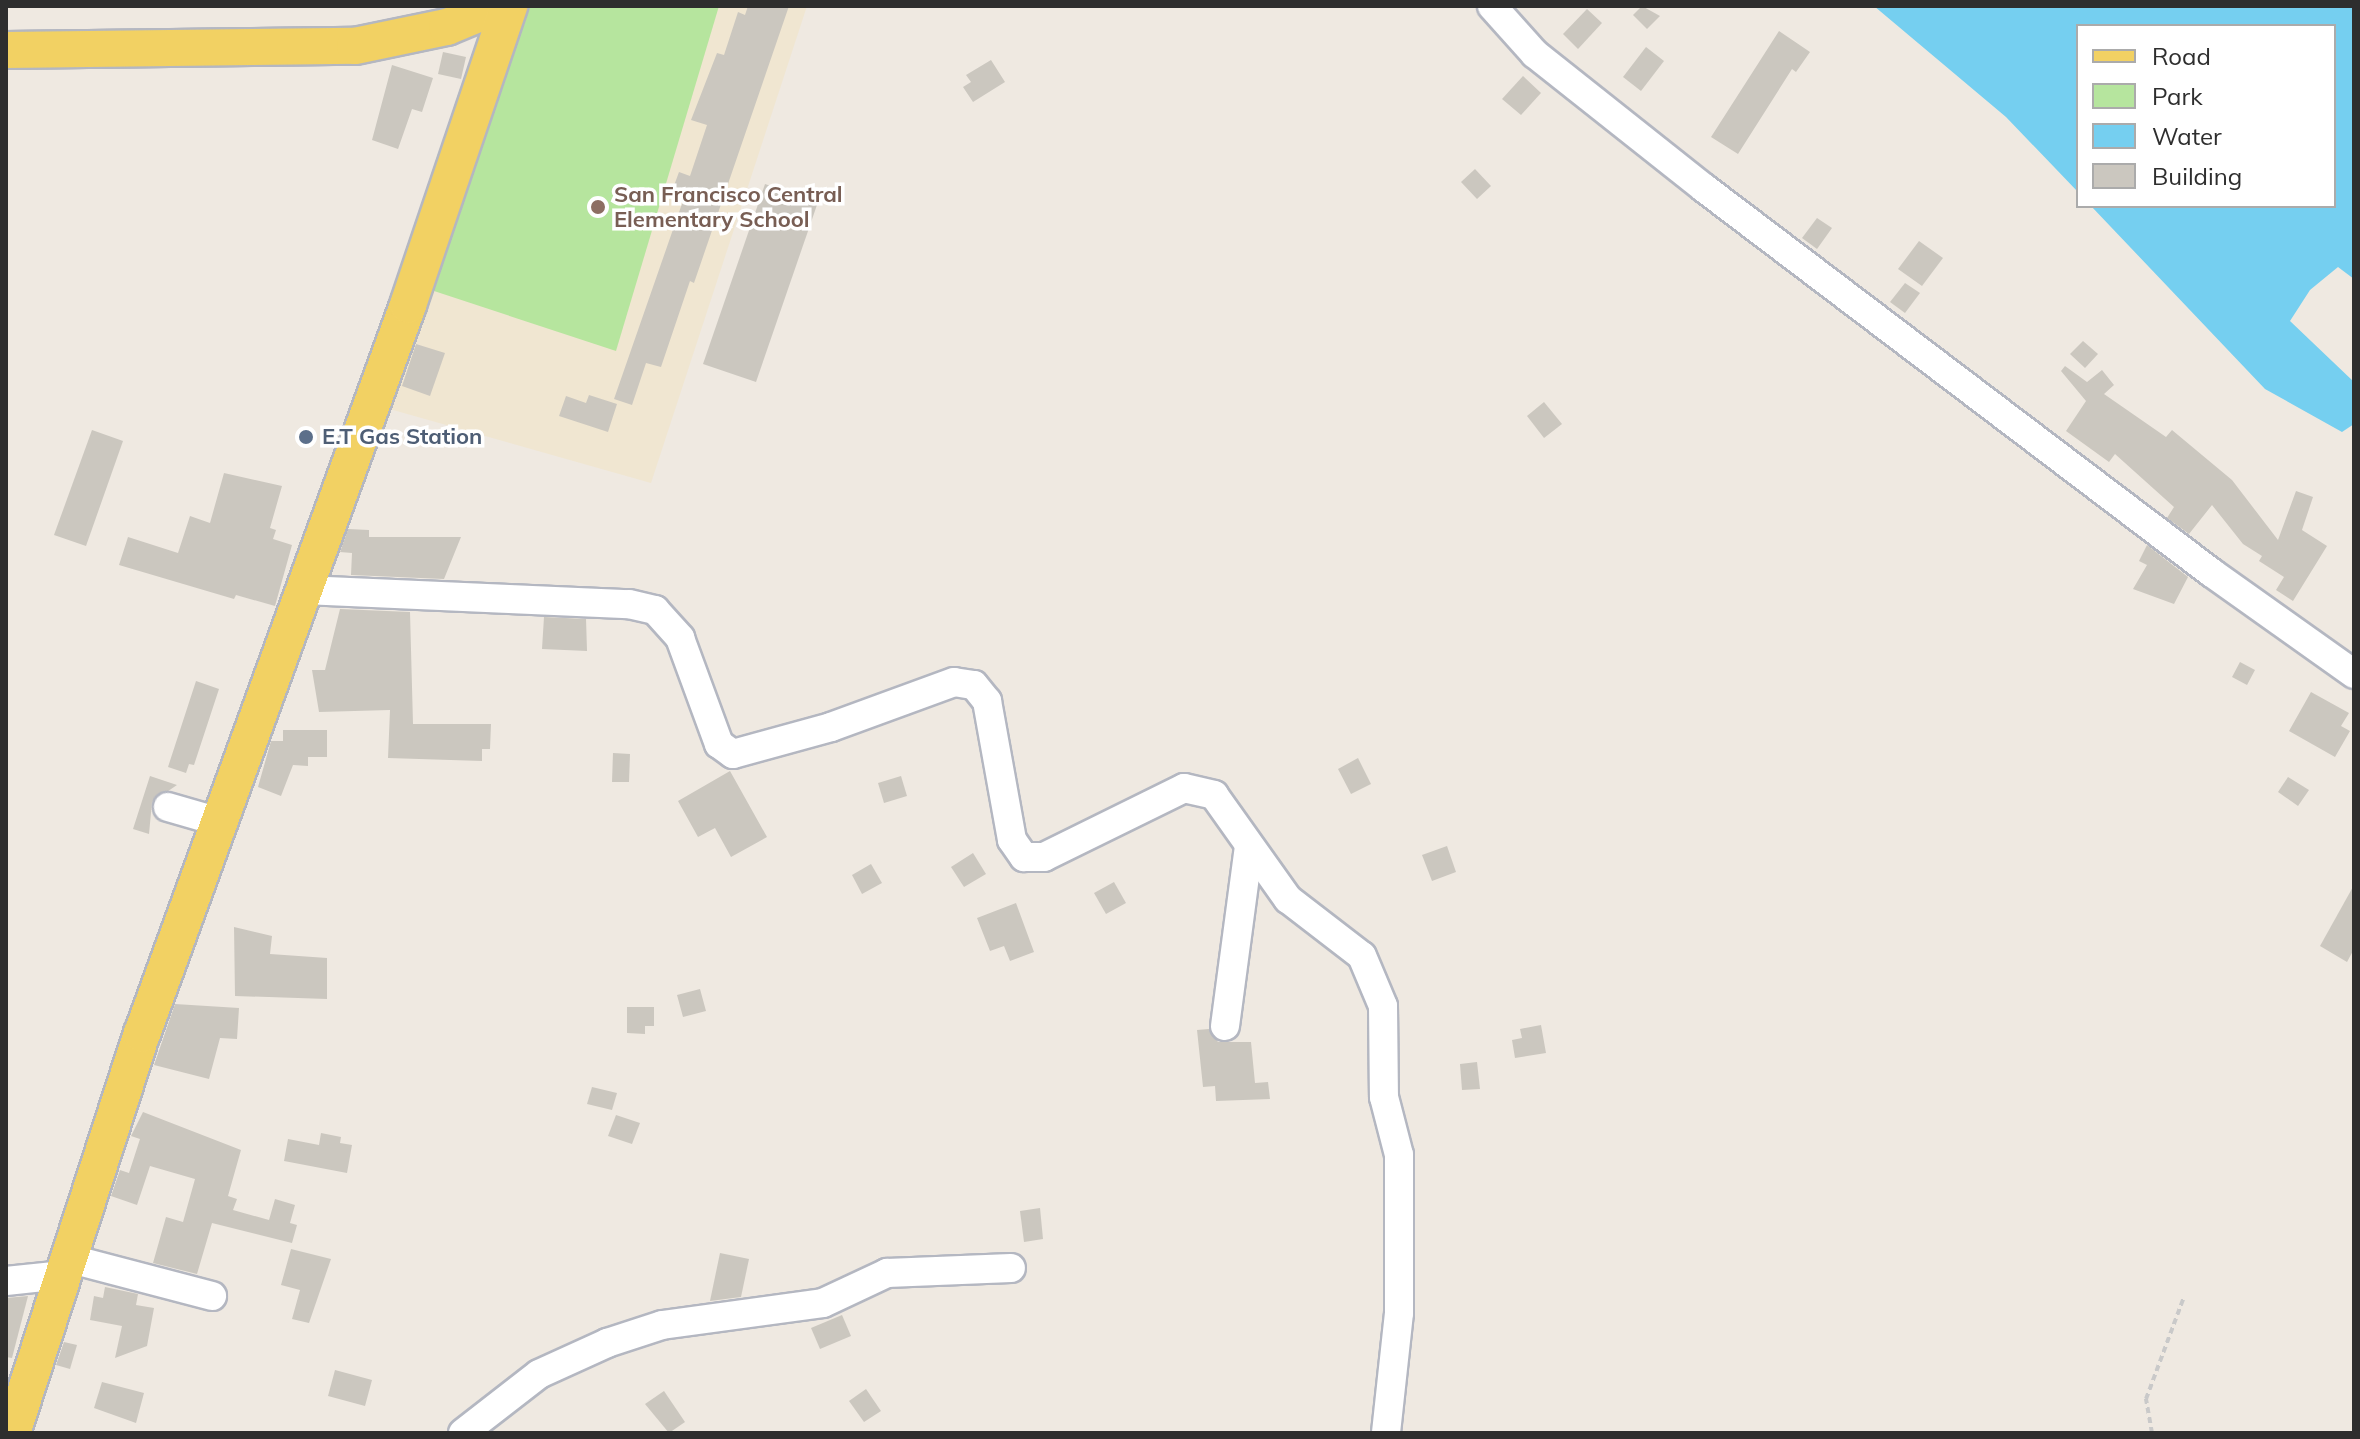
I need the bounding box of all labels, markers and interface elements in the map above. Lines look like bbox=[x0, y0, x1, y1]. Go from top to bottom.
legend bbox=[2076, 24, 2336, 208]
text: Road bbox=[2152, 41, 2211, 71]
text: Park bbox=[2152, 81, 2203, 111]
text: Water bbox=[2152, 121, 2222, 151]
text: Building bbox=[2152, 161, 2242, 191]
place label: San Francisco Central Elementary School bbox=[614, 181, 843, 232]
marker: San Francisco Central Elementary School bbox=[589, 198, 607, 216]
place label: E.T Gas Station bbox=[322, 424, 482, 450]
marker: E.T Gas Station bbox=[297, 428, 315, 446]

